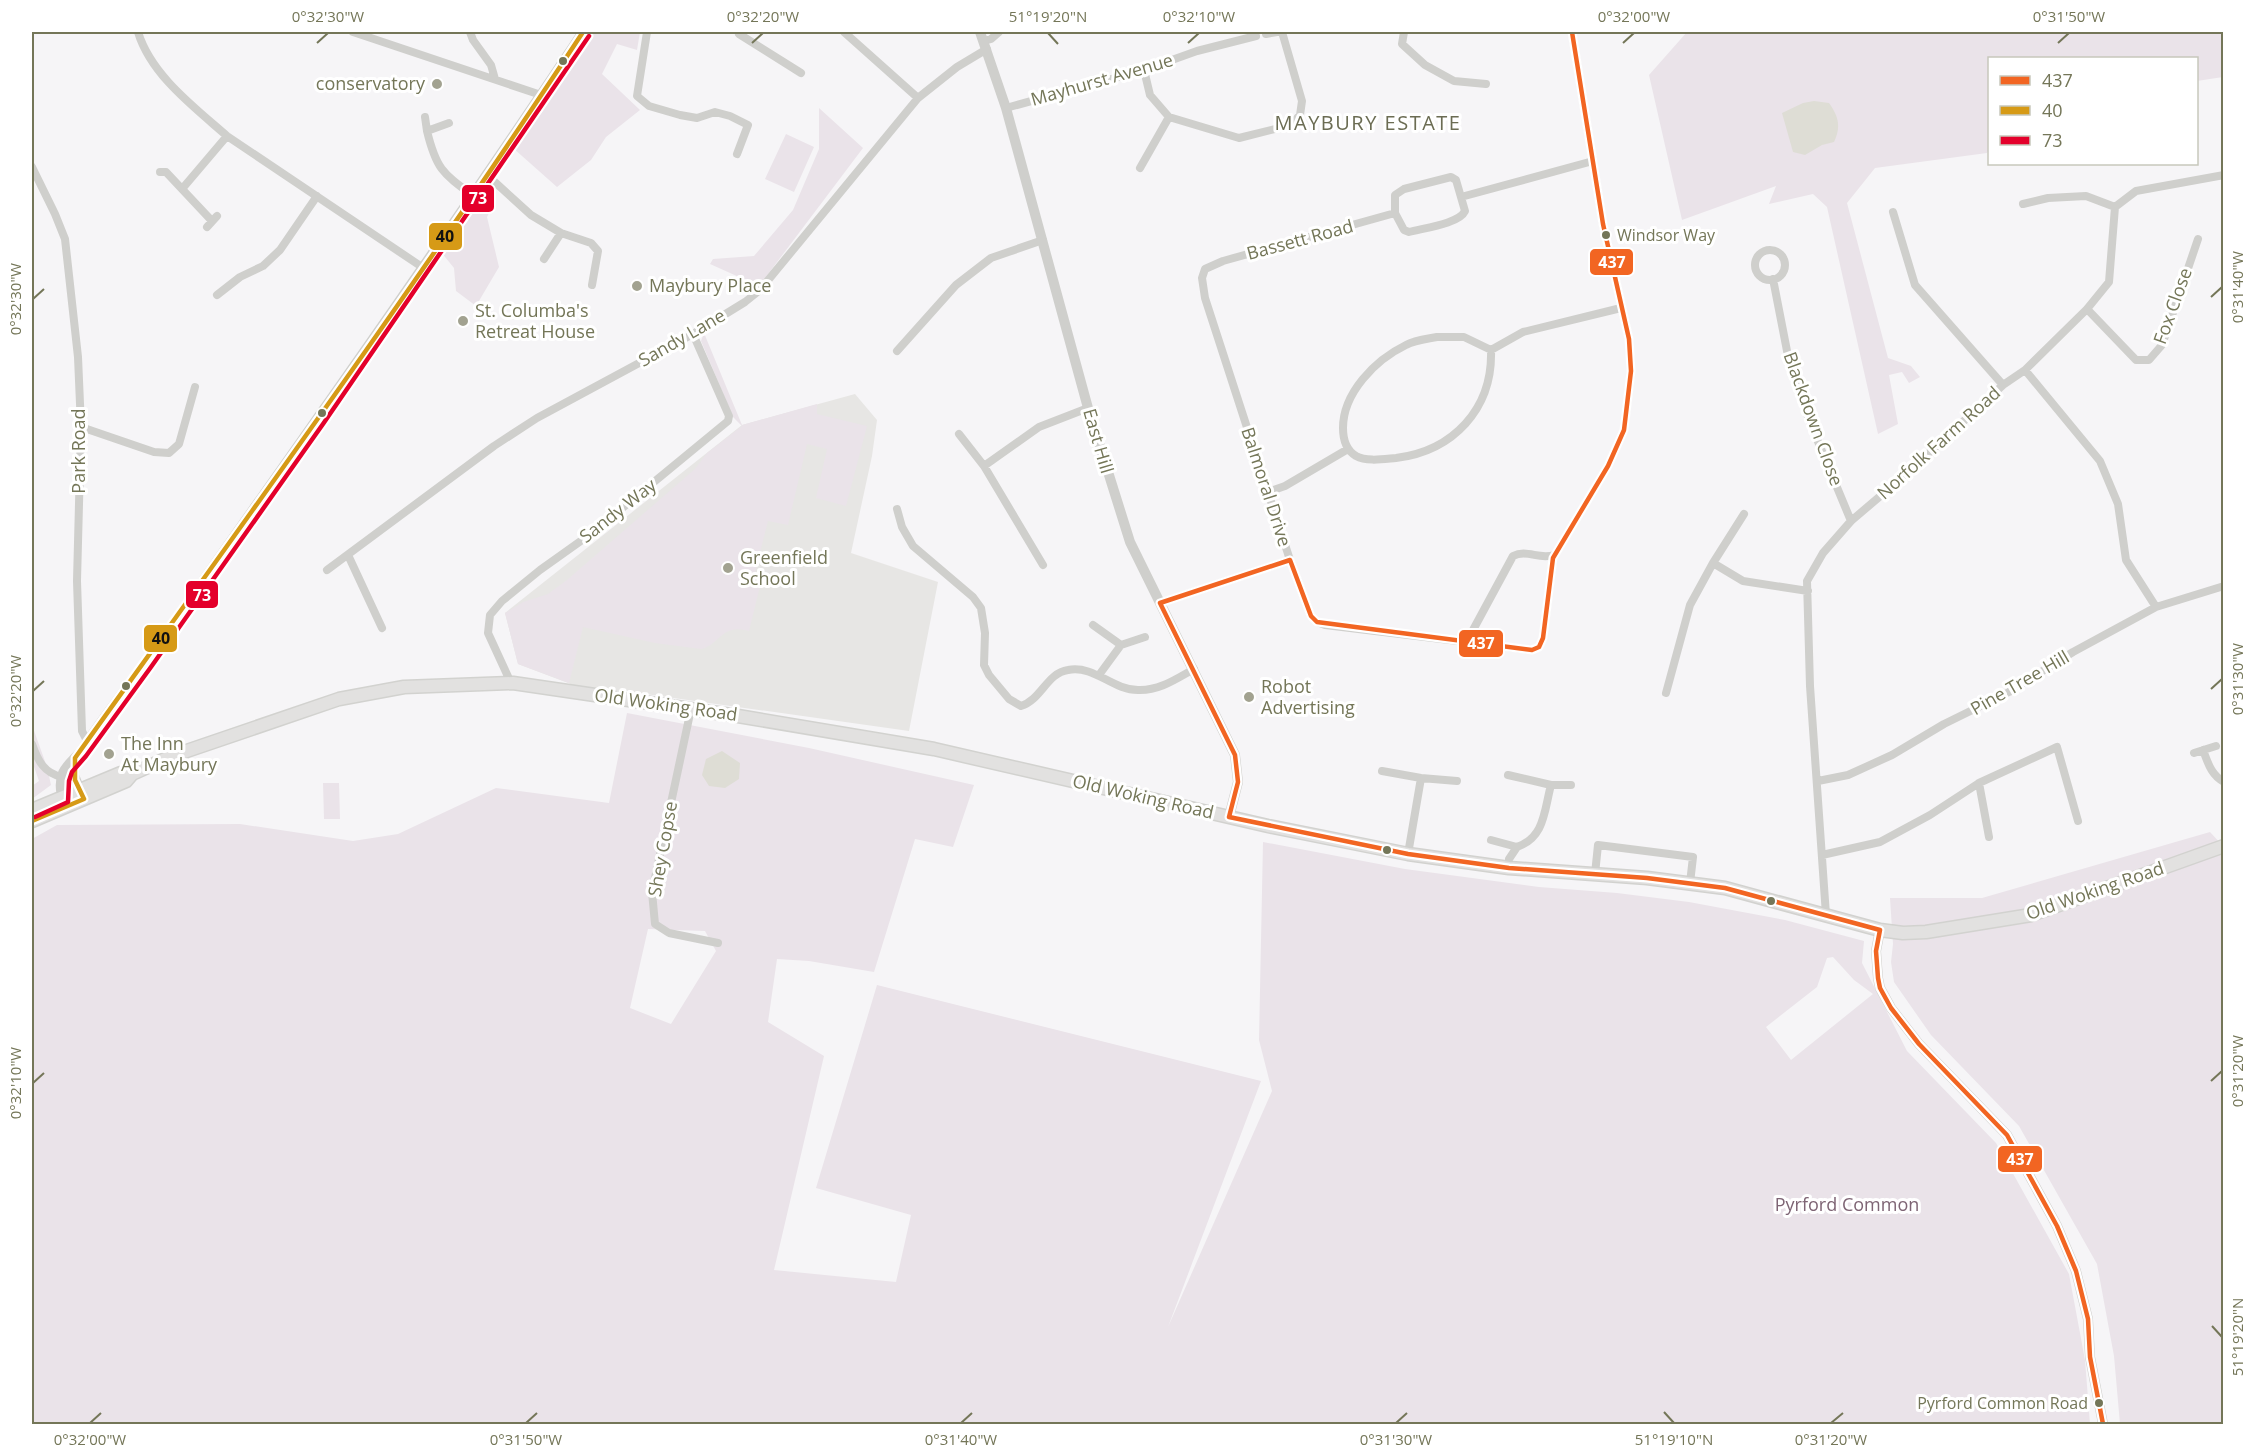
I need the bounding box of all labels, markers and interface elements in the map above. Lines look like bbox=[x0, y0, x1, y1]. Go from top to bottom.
text: 0°32'30"W bbox=[292, 6, 364, 26]
text: 0°32'20"W bbox=[727, 6, 799, 26]
text: 51°19'20"N bbox=[1009, 6, 1087, 26]
text: 0°32'10"W bbox=[1163, 6, 1235, 26]
text: 0°32'00"W bbox=[1598, 6, 1670, 26]
text: 0°31'50"W bbox=[2033, 6, 2105, 26]
street label: Mayhurst Avenue bbox=[1028, 47, 1176, 111]
unlabelled marker bbox=[557, 55, 569, 67]
legend bbox=[1988, 57, 2198, 165]
text: 437 bbox=[2042, 68, 2073, 92]
place label: conservatory bbox=[316, 71, 426, 95]
marker: conservatory bbox=[430, 77, 444, 91]
text: 40 bbox=[2042, 98, 2063, 122]
district label: MAYBURY ESTATE bbox=[1275, 109, 1461, 136]
text: 73 bbox=[2042, 128, 2063, 152]
line badge: 73 bbox=[461, 184, 495, 213]
text: 73 bbox=[469, 187, 487, 209]
street label: Bassett Road bbox=[1244, 213, 1356, 265]
line badge: 40 bbox=[428, 222, 463, 251]
place label: Windsor Way bbox=[1617, 224, 1716, 246]
text: 40 bbox=[436, 225, 454, 247]
marker: Windsor Way bbox=[1600, 229, 1612, 241]
line badge: 437 bbox=[1589, 248, 1634, 276]
text: 437 bbox=[1598, 251, 1626, 273]
text: 0°31'40"W bbox=[2227, 251, 2247, 323]
text: 0°32'30"W bbox=[5, 263, 25, 335]
street label: Fox Close bbox=[2147, 264, 2197, 347]
place label: Maybury Place bbox=[649, 273, 771, 297]
marker: Maybury Place bbox=[630, 279, 644, 293]
place label: St. Columba's Retreat House bbox=[475, 298, 595, 343]
street label: Sandy Lane bbox=[634, 303, 729, 372]
marker: St. Columba's Retreat House bbox=[456, 314, 470, 328]
street label: Blackdown Close bbox=[1779, 348, 1849, 489]
street label: Norfolk Farm Road bbox=[1871, 380, 2005, 504]
street label: East Hill bbox=[1078, 405, 1120, 476]
unlabelled marker bbox=[316, 407, 328, 419]
street label: Park Road bbox=[66, 408, 90, 494]
street label: Balmoral Drive bbox=[1236, 424, 1298, 550]
street label: Sandy Way bbox=[574, 472, 661, 548]
place label: Greenfield School bbox=[740, 545, 828, 590]
marker: Greenfield School bbox=[721, 561, 735, 575]
line badge: 73 bbox=[185, 580, 219, 609]
text: 73 bbox=[193, 584, 211, 606]
line badge: 40 bbox=[143, 624, 178, 653]
text: 40 bbox=[152, 627, 170, 649]
line badge: 437 bbox=[1458, 629, 1504, 658]
text: 437 bbox=[1467, 632, 1495, 654]
text: 0°31'30"W bbox=[2227, 643, 2247, 715]
street label: Pine Tree Hill bbox=[1966, 644, 2073, 720]
text: 0°32'20"W bbox=[5, 655, 25, 727]
place label: Robot Advertising bbox=[1261, 674, 1355, 719]
unlabelled marker bbox=[120, 680, 132, 692]
street label: Old Woking Road bbox=[593, 682, 739, 726]
marker: Robot Advertising bbox=[1242, 690, 1256, 704]
place label: The Inn At Maybury bbox=[121, 731, 218, 776]
marker: The Inn At Maybury bbox=[102, 747, 116, 761]
street label: Old Woking Road bbox=[1070, 768, 1216, 824]
street label: Shey Copse bbox=[642, 799, 682, 898]
unlabelled marker bbox=[1381, 844, 1393, 856]
street label: Old Woking Road bbox=[2023, 855, 2167, 925]
unlabelled marker bbox=[1765, 895, 1777, 907]
text: 0°31'20"W bbox=[2227, 1035, 2247, 1107]
text: 0°32'10"W bbox=[5, 1047, 25, 1119]
line badge: 437 bbox=[1997, 1145, 2043, 1173]
text: 437 bbox=[2006, 1148, 2034, 1170]
park label: Pyrford Common bbox=[1775, 1192, 1919, 1216]
text: 51°19'20"N bbox=[2227, 1298, 2247, 1376]
place label: Pyrford Common Road bbox=[1917, 1392, 2088, 1414]
marker: Pyrford Common Road bbox=[2093, 1397, 2105, 1409]
text: 0°32'00"W bbox=[54, 1429, 126, 1449]
text: 0°31'50"W bbox=[490, 1429, 562, 1449]
text: 0°31'40"W bbox=[925, 1429, 997, 1449]
text: 0°31'30"W bbox=[1360, 1429, 1432, 1449]
text: 51°19'10"N bbox=[1635, 1429, 1713, 1449]
text: 0°31'20"W bbox=[1795, 1429, 1867, 1449]

